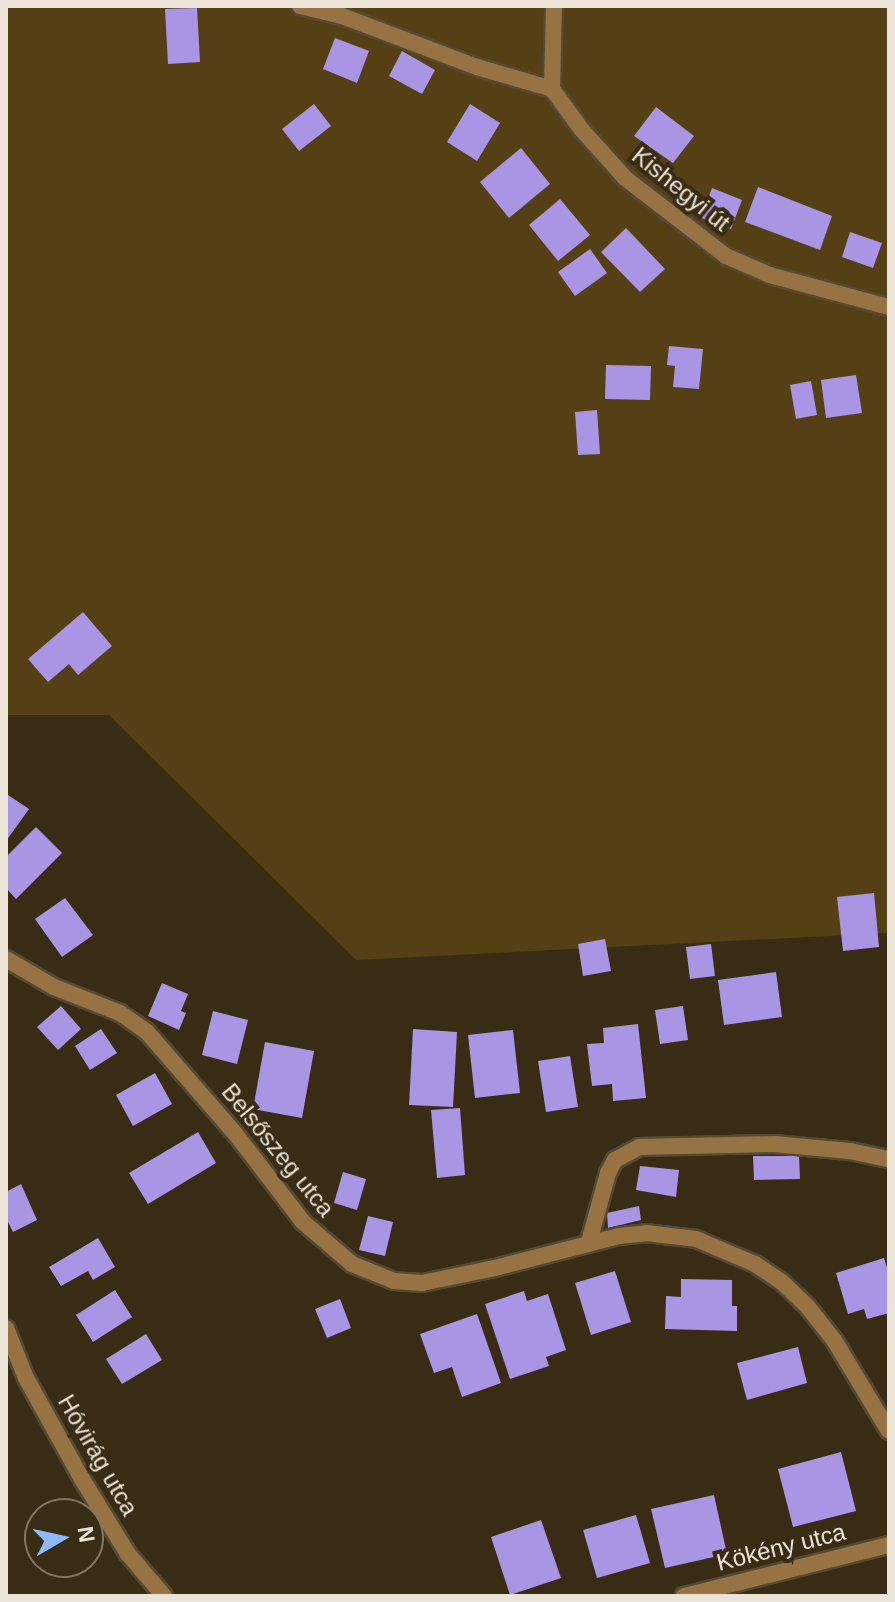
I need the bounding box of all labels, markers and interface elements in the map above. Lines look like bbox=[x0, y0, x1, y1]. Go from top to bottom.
street label: Kishegyi út bbox=[626, 141, 736, 237]
street label: Belsőszeg utca bbox=[216, 1078, 340, 1222]
street label: Hóvirág utca bbox=[52, 1389, 144, 1521]
north arrow bbox=[24, 1498, 104, 1578]
street label: Kökény utca bbox=[713, 1517, 849, 1577]
text: N bbox=[73, 1525, 100, 1544]

